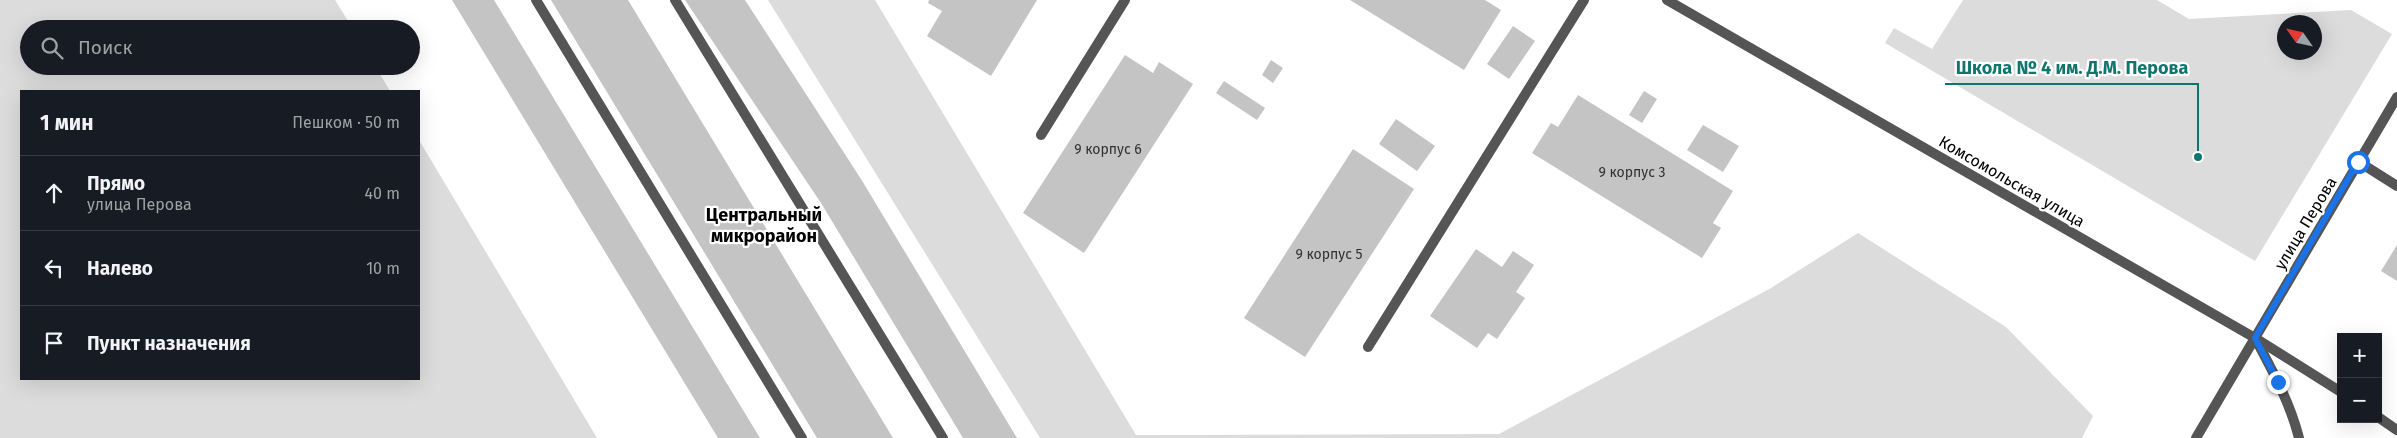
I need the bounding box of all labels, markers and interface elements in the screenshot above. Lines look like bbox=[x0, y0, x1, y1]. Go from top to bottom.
north arrow bbox=[2277, 15, 2322, 60]
search box bbox=[20, 20, 420, 75]
icon: search bbox=[38, 34, 66, 62]
text: Поиск bbox=[78, 36, 132, 59]
callout: Школа № 4 им. Д.М. Перова bbox=[1945, 51, 2198, 84]
text: Школа № 4 им. Д.М. Перова bbox=[1956, 57, 2188, 79]
text: 1 мин bbox=[40, 110, 94, 136]
text: Пешком · 50 m bbox=[292, 113, 400, 132]
street label: Комсомольская улица bbox=[1935, 132, 2088, 231]
house number: 9 корпус 6 bbox=[1074, 141, 1142, 158]
route start bbox=[2347, 151, 2370, 174]
house number: 9 корпус 3 bbox=[1598, 164, 1666, 181]
text: Прямо bbox=[87, 172, 145, 195]
street label: улица Перова bbox=[2270, 173, 2341, 273]
icon: ahead bbox=[40, 179, 68, 207]
text: 40 m bbox=[365, 184, 400, 203]
text: улица Перова bbox=[87, 195, 192, 214]
district label: Центральный микрорайон bbox=[706, 204, 822, 247]
house number: 9 корпус 5 bbox=[1295, 246, 1363, 263]
icon: left bbox=[40, 254, 68, 282]
text: Налево bbox=[87, 257, 153, 280]
text: 10 m bbox=[366, 259, 400, 278]
icon: arrive bbox=[40, 329, 68, 357]
text: Пункт назначения bbox=[87, 332, 251, 355]
map controls bbox=[2337, 333, 2382, 423]
button: + bbox=[2337, 333, 2382, 378]
route end bbox=[2267, 371, 2290, 394]
button: − bbox=[2337, 378, 2382, 423]

